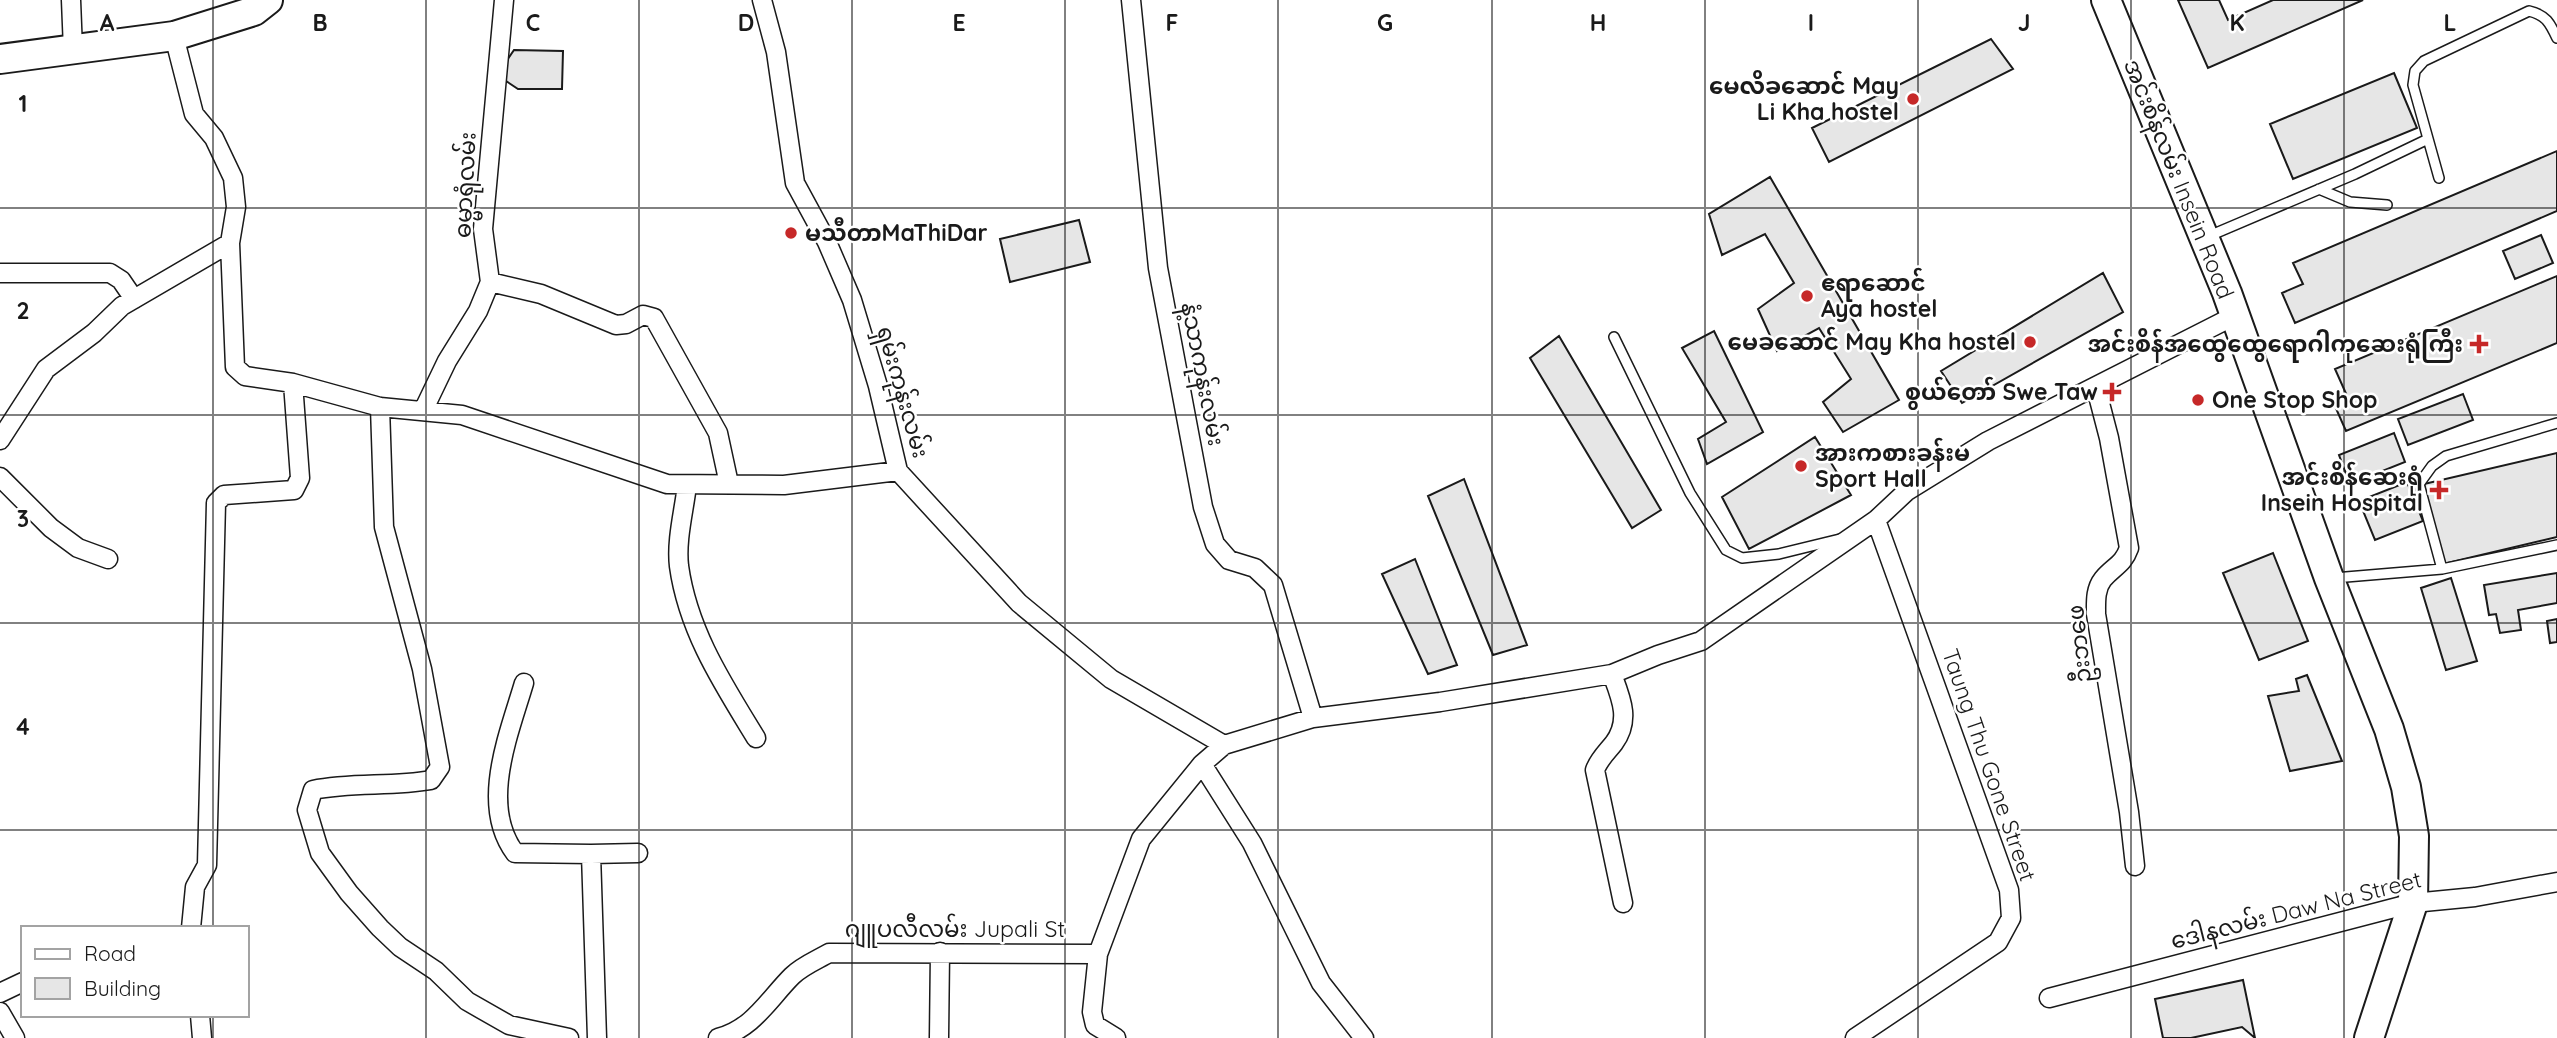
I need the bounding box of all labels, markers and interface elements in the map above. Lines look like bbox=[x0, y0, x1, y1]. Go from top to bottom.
text: A bbox=[100, 8, 115, 37]
text: B bbox=[312, 8, 328, 37]
text: C bbox=[526, 8, 540, 37]
text: D bbox=[738, 8, 754, 37]
text: E bbox=[952, 8, 966, 37]
text: F bbox=[1166, 8, 1178, 37]
text: G bbox=[1377, 8, 1393, 37]
text: H bbox=[1590, 8, 1606, 37]
text: I bbox=[1808, 8, 1814, 37]
text: J bbox=[2018, 8, 2030, 37]
text: K bbox=[2229, 8, 2245, 37]
text: L bbox=[2444, 8, 2456, 37]
street label: အင်းစိန်လမ်း Insein Road bbox=[2113, 54, 2242, 305]
place label: မေလိခဆောင် May Li Kha hostel bbox=[1709, 70, 1899, 126]
text: 1 bbox=[19, 89, 27, 118]
marker: မေလိခဆောင် May Li Kha hostel bbox=[1905, 91, 1921, 107]
street label: ဓမ္မာရုံလမ်း bbox=[446, 131, 487, 239]
place label: မသီတာMaThiDar bbox=[805, 217, 988, 247]
marker: မသီတာMaThiDar bbox=[783, 225, 799, 241]
place label: ဧရာဆောင် Aya hostel bbox=[1821, 267, 1938, 323]
marker: ဧရာဆောင် Aya hostel bbox=[1799, 288, 1815, 304]
text: 2 bbox=[16, 296, 30, 325]
street label: နံ့သာကုန်းလမ်း bbox=[1170, 299, 1233, 449]
street label: ရှမ်းကုန်းလမ်း bbox=[866, 322, 937, 462]
place label: မေခဆောင် May Kha hostel bbox=[1728, 326, 2016, 356]
place label: အင်းစိန်အထွေထွေရောဂါကုဆေးရုံကြီး bbox=[2088, 328, 2463, 363]
marker: မေခဆောင် May Kha hostel bbox=[2022, 334, 2038, 350]
marker: အင်းစိန်အထွေထွေရောဂါကုဆေးရုံကြီး bbox=[2469, 334, 2489, 354]
place label: စွယ်တော် Swe Taw bbox=[1905, 376, 2098, 410]
marker: စွယ်တော် Swe Taw bbox=[2104, 384, 2120, 400]
place label: One Stop Shop bbox=[2212, 385, 2377, 414]
marker: One Stop Shop bbox=[2190, 392, 2206, 408]
place label: အားကစားခန်းမ Sport Hall bbox=[1815, 437, 1970, 493]
marker: အားကစားခန်းမ Sport Hall bbox=[1793, 458, 1809, 474]
place label: အင်းစိန်ဆေးရုံ Insein Hospital bbox=[2261, 461, 2423, 517]
marker: အင်းစိန်ဆေးရုံ Insein Hospital bbox=[2429, 480, 2449, 500]
text: 3 bbox=[17, 504, 29, 533]
street label: ဦးဘဖေ bbox=[2059, 603, 2102, 685]
street label: Taung Thu Gone Street bbox=[1936, 645, 2043, 885]
text: 4 bbox=[16, 712, 30, 741]
street label: ဒေါနလမ်း Daw Na Street bbox=[2167, 863, 2426, 960]
street label: ဂျူပလီလမ်း Jupali St bbox=[845, 913, 1065, 948]
legend bbox=[21, 926, 248, 1017]
text: Road bbox=[84, 940, 136, 966]
text: Building bbox=[84, 975, 161, 1001]

